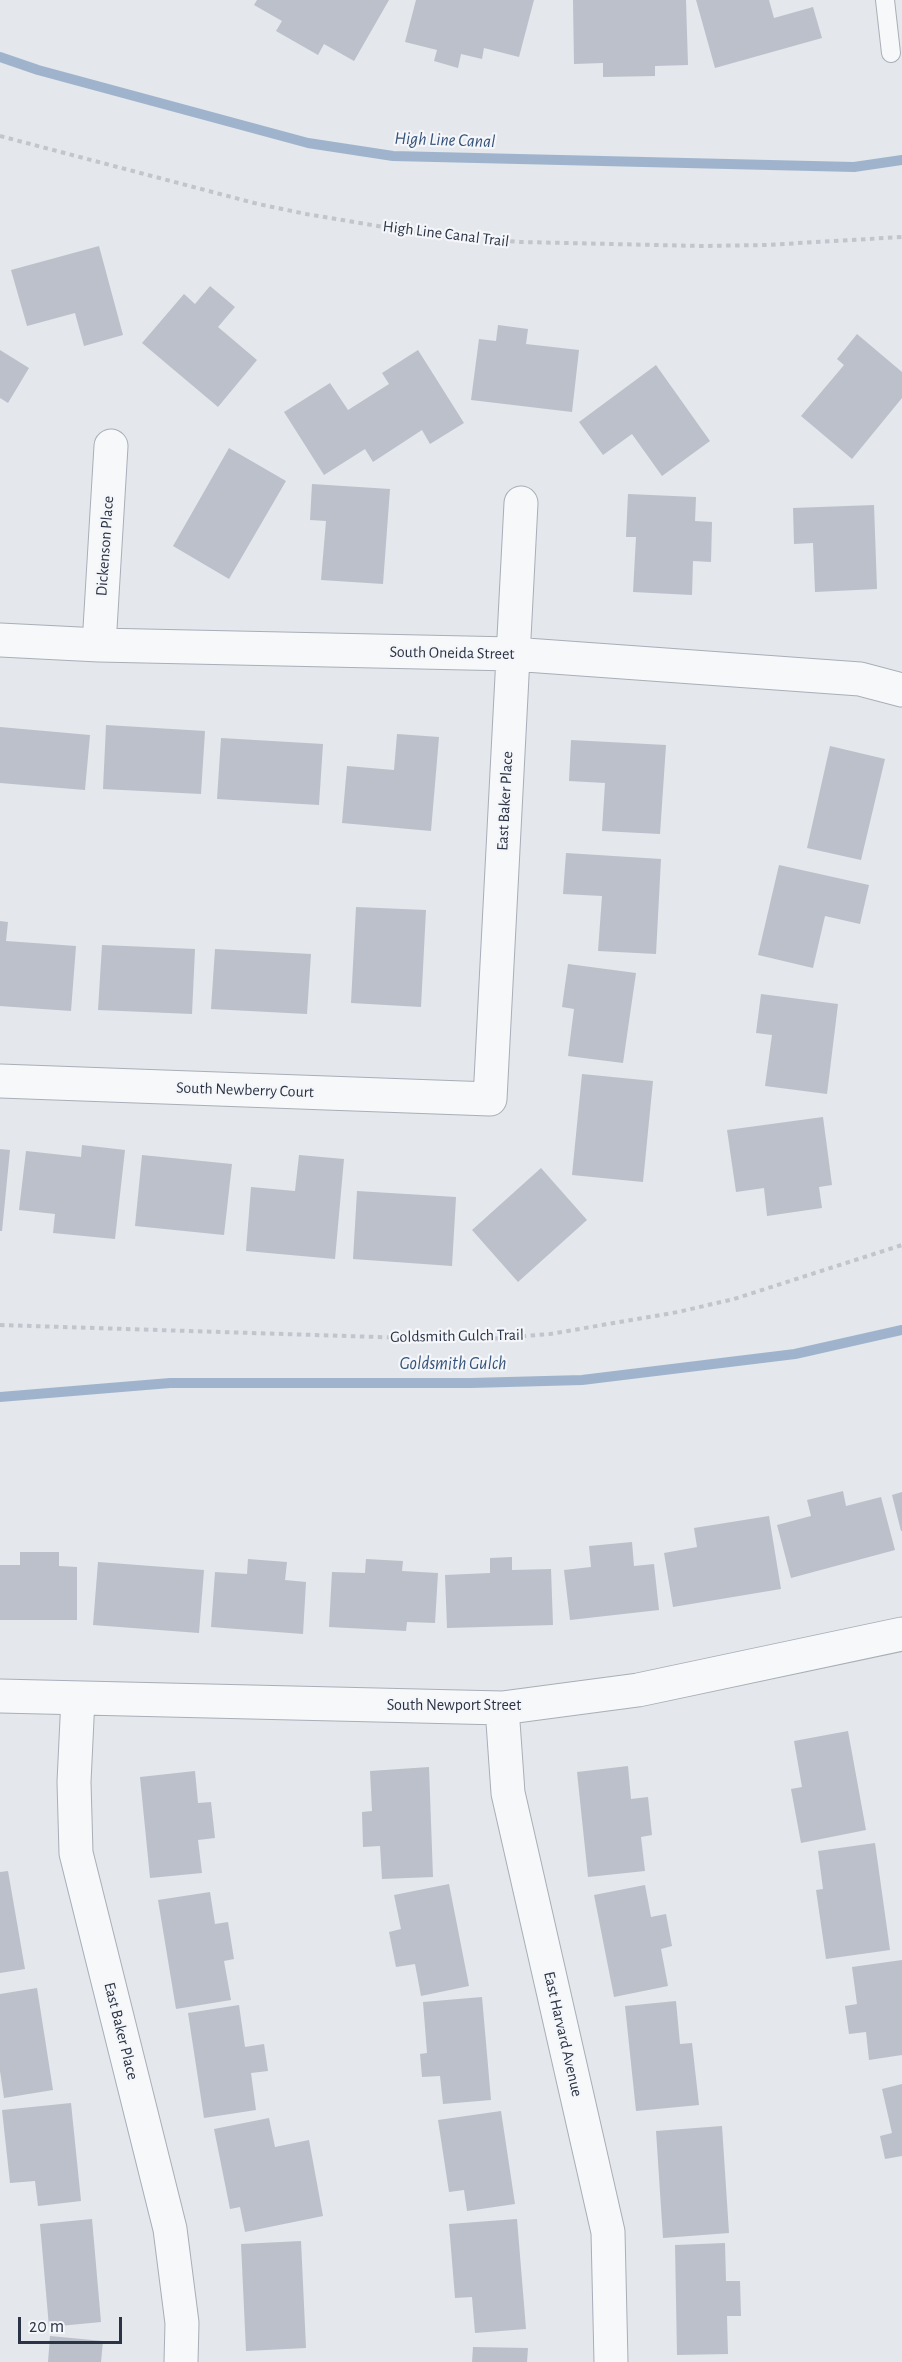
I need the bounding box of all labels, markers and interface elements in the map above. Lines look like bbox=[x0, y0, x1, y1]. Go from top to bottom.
water label: High Line Canal bbox=[394, 127, 496, 153]
street label: High Line Canal Trail bbox=[382, 217, 510, 251]
street label: Dickenson Place bbox=[92, 495, 118, 597]
street label: South Oneida Street bbox=[389, 642, 515, 664]
street label: East Baker Place bbox=[493, 751, 517, 851]
street label: South Newberry Court bbox=[176, 1078, 314, 1102]
street label: Goldsmith Gulch Trail bbox=[390, 1325, 524, 1347]
water label: Goldsmith Gulch bbox=[400, 1353, 506, 1375]
street label: South Newport Street bbox=[387, 1695, 521, 1715]
street label: East Harvard Avenue bbox=[539, 1969, 587, 2099]
street label: East Baker Place bbox=[100, 1980, 142, 2082]
scale bar bbox=[21, 2305, 124, 2343]
text: 20 m bbox=[29, 2318, 64, 2336]

